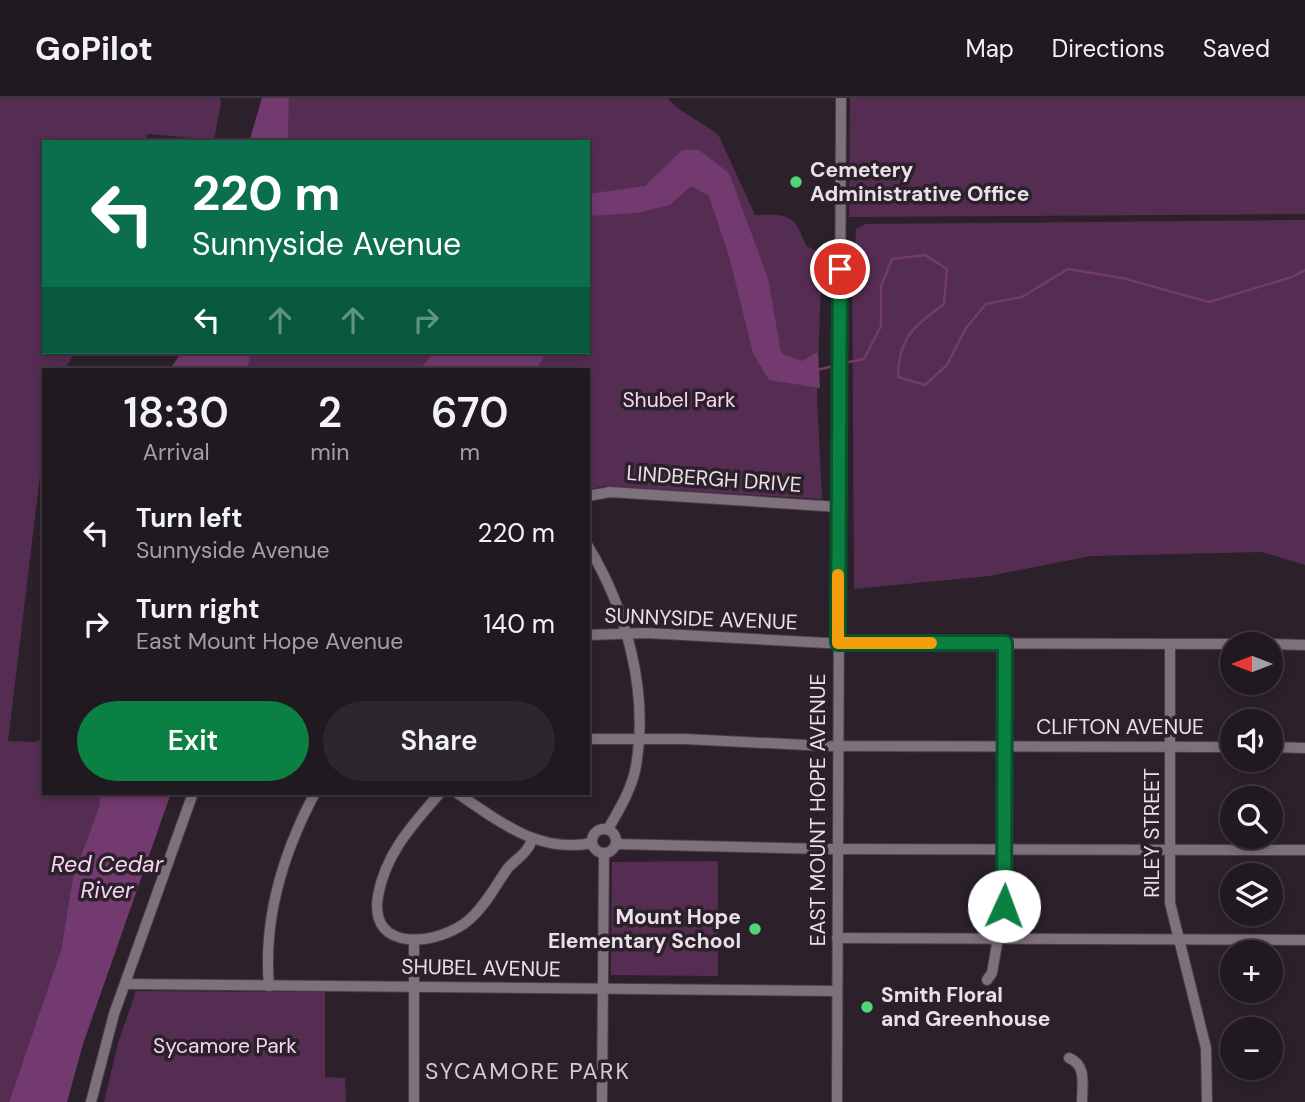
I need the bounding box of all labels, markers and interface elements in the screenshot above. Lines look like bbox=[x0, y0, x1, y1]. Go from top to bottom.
text: GoPilot bbox=[35, 27, 153, 70]
text: Map bbox=[966, 33, 1014, 64]
text: Directions bbox=[1052, 33, 1165, 64]
text: Saved bbox=[1203, 33, 1270, 64]
place label: Cemetery Administrative Office bbox=[810, 156, 1029, 208]
text: 220 m bbox=[192, 161, 340, 225]
icon: left bbox=[77, 168, 168, 259]
marker: Cemetery Administrative Office bbox=[788, 174, 804, 190]
text: Sunnyside Avenue bbox=[192, 223, 461, 265]
pin bbox=[810, 239, 870, 299]
icon: arrive bbox=[821, 250, 859, 288]
icon: left bbox=[188, 301, 226, 339]
icon: ahead bbox=[261, 301, 299, 339]
icon: ahead bbox=[334, 301, 372, 339]
icon: right bbox=[407, 301, 445, 339]
text: 18:30 bbox=[123, 385, 229, 440]
text: 2 bbox=[318, 385, 342, 440]
text: 670 bbox=[431, 385, 509, 440]
park label: Shubel Park bbox=[622, 386, 736, 414]
text: Arrival bbox=[143, 437, 210, 467]
text: min bbox=[310, 437, 350, 467]
text: m bbox=[460, 437, 480, 467]
street label: LINDBERGH DRIVE bbox=[625, 459, 803, 499]
text: Turn left bbox=[136, 501, 243, 535]
icon: left bbox=[77, 514, 115, 552]
text: 220 m bbox=[477, 516, 555, 550]
text: Sunnyside Avenue bbox=[136, 535, 330, 565]
text: Turn right bbox=[136, 592, 260, 626]
street label: SUNNYSIDE AVENUE bbox=[604, 602, 798, 636]
icon: right bbox=[77, 605, 115, 643]
text: 140 m bbox=[483, 607, 555, 641]
text: East Mount Hope Avenue bbox=[136, 626, 403, 656]
north arrow bbox=[1220, 632, 1283, 695]
map controls bbox=[1220, 632, 1283, 1080]
street label: EAST MOUNT HOPE AVENUE bbox=[804, 674, 832, 946]
button: Exit bbox=[77, 701, 309, 781]
button: Share bbox=[323, 701, 555, 781]
button: sound bbox=[1220, 709, 1283, 772]
street label: CLIFTON AVENUE bbox=[1036, 713, 1204, 741]
street label: RILEY STREET bbox=[1138, 768, 1166, 898]
button: search bbox=[1220, 786, 1283, 849]
water label: Red Cedar River bbox=[51, 849, 165, 905]
button: layers bbox=[1220, 863, 1283, 926]
position arrow bbox=[967, 869, 1041, 943]
place label: Mount Hope Elementary School bbox=[548, 903, 741, 955]
marker: Mount Hope Elementary School bbox=[747, 921, 763, 937]
button: + bbox=[1220, 940, 1283, 1003]
street label: SHUBEL AVENUE bbox=[401, 953, 561, 983]
place label: Smith Floral and Greenhouse bbox=[881, 981, 1051, 1033]
marker: Smith Floral and Greenhouse bbox=[859, 999, 875, 1015]
button: − bbox=[1220, 1017, 1283, 1080]
park label: Sycamore Park bbox=[153, 1032, 297, 1060]
district label: SYCAMORE PARK bbox=[425, 1056, 631, 1086]

